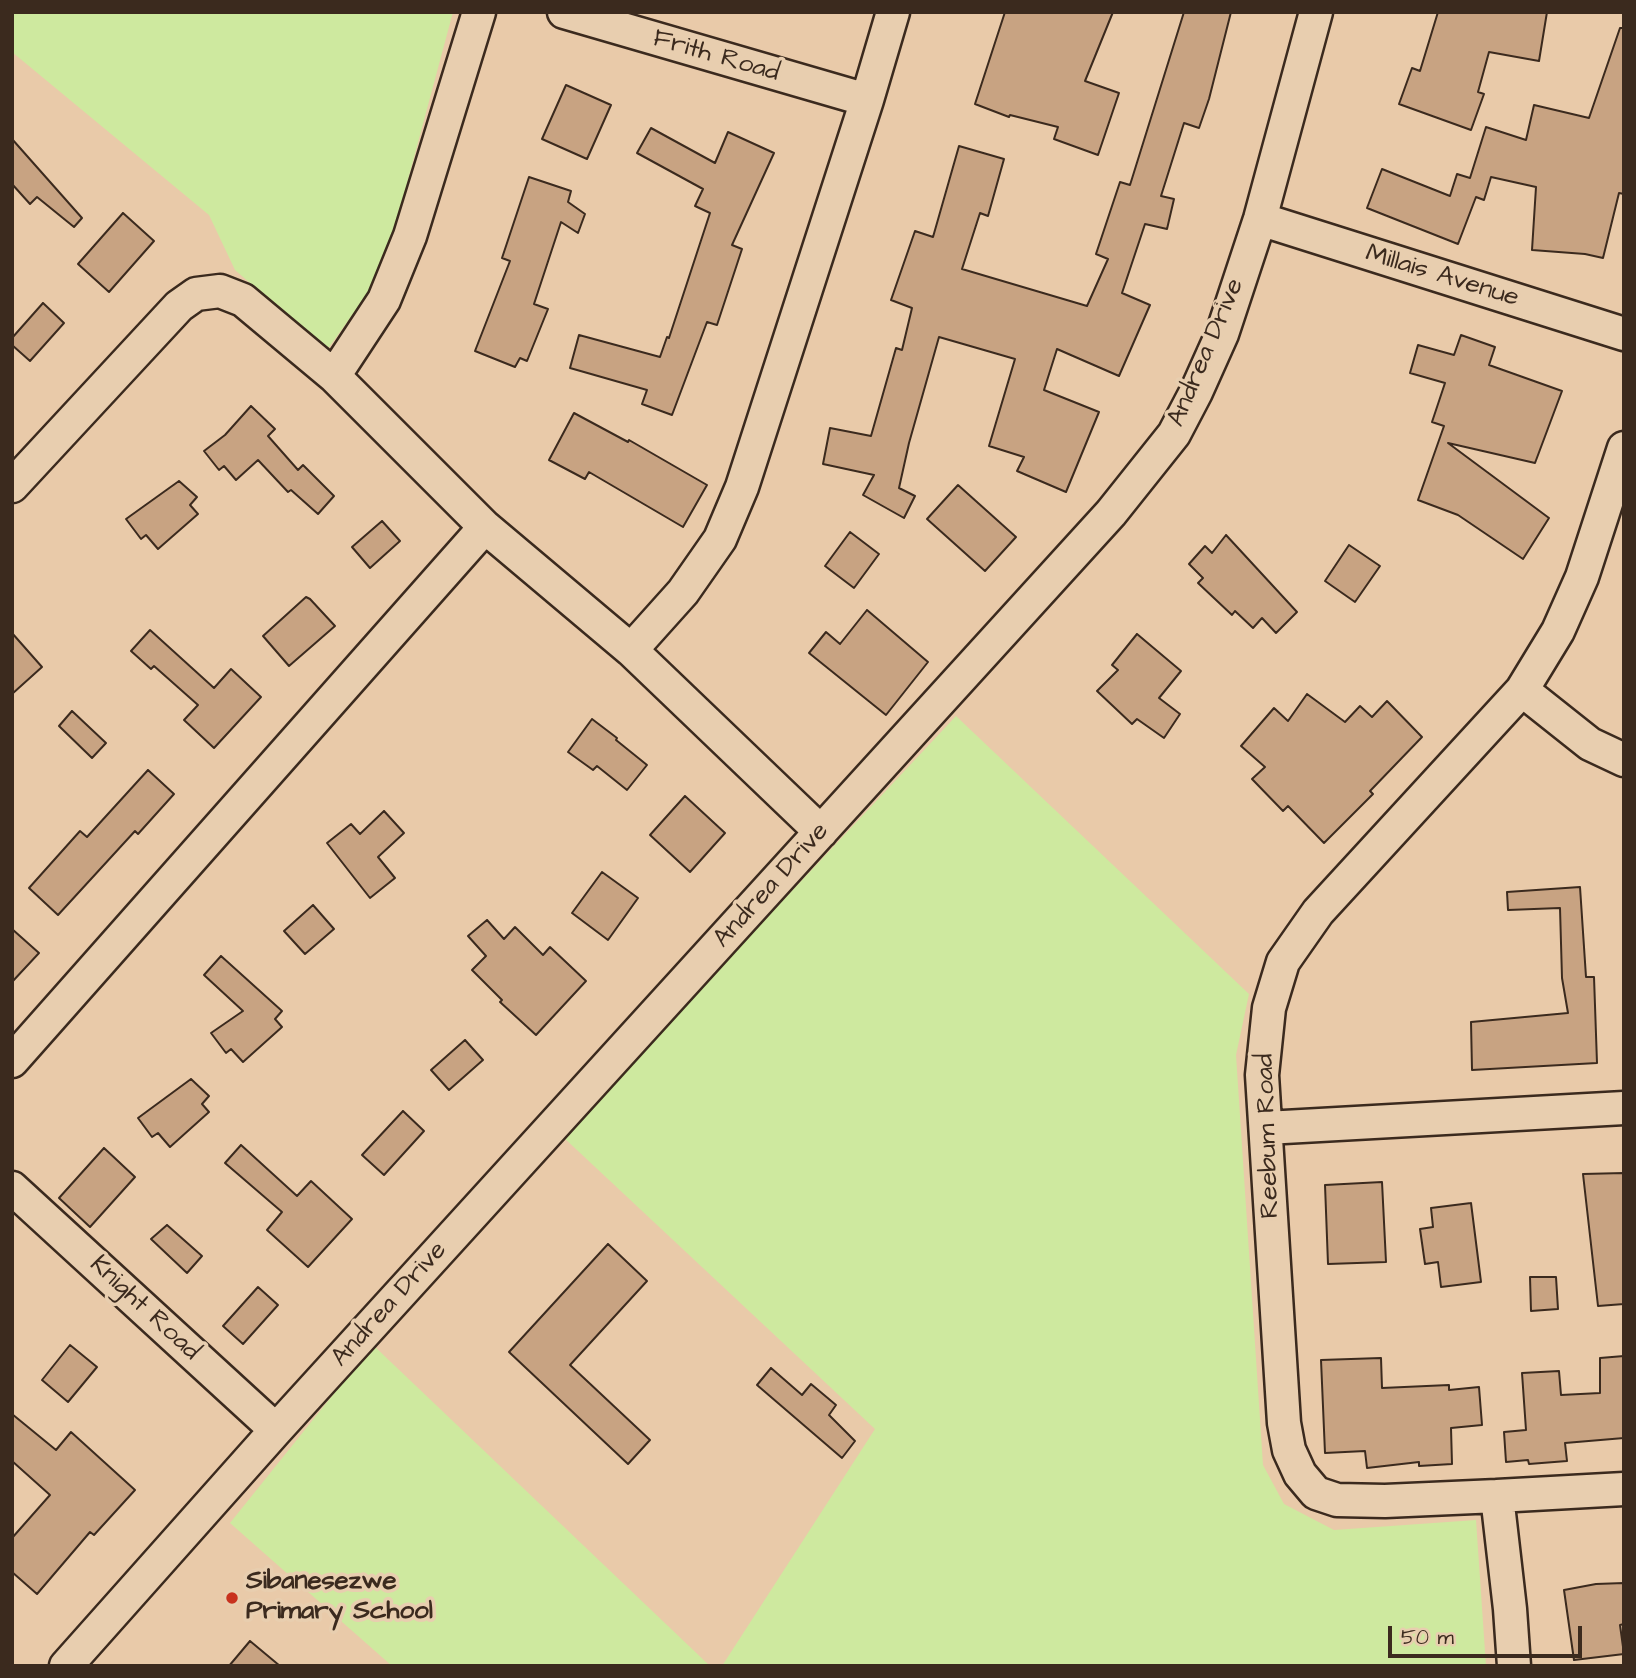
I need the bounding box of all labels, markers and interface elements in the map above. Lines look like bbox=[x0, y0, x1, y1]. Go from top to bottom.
street label: Frith Road bbox=[649, 24, 783, 90]
street label: Millais Avenue bbox=[1362, 239, 1522, 315]
street label: Andrea Drive bbox=[1162, 274, 1252, 432]
street label: Andrea Drive bbox=[708, 817, 836, 955]
street label: Reebum Road bbox=[1251, 1053, 1287, 1219]
street label: Andrea Drive bbox=[326, 1236, 454, 1374]
street label: Knight Road bbox=[82, 1250, 206, 1368]
place label: Sibanesezwe Primary School bbox=[246, 1567, 433, 1628]
marker: Sibanesezwe Primary School bbox=[224, 1590, 240, 1606]
scale bar bbox=[1391, 1612, 1585, 1656]
text: 50 m bbox=[1401, 1623, 1454, 1652]

